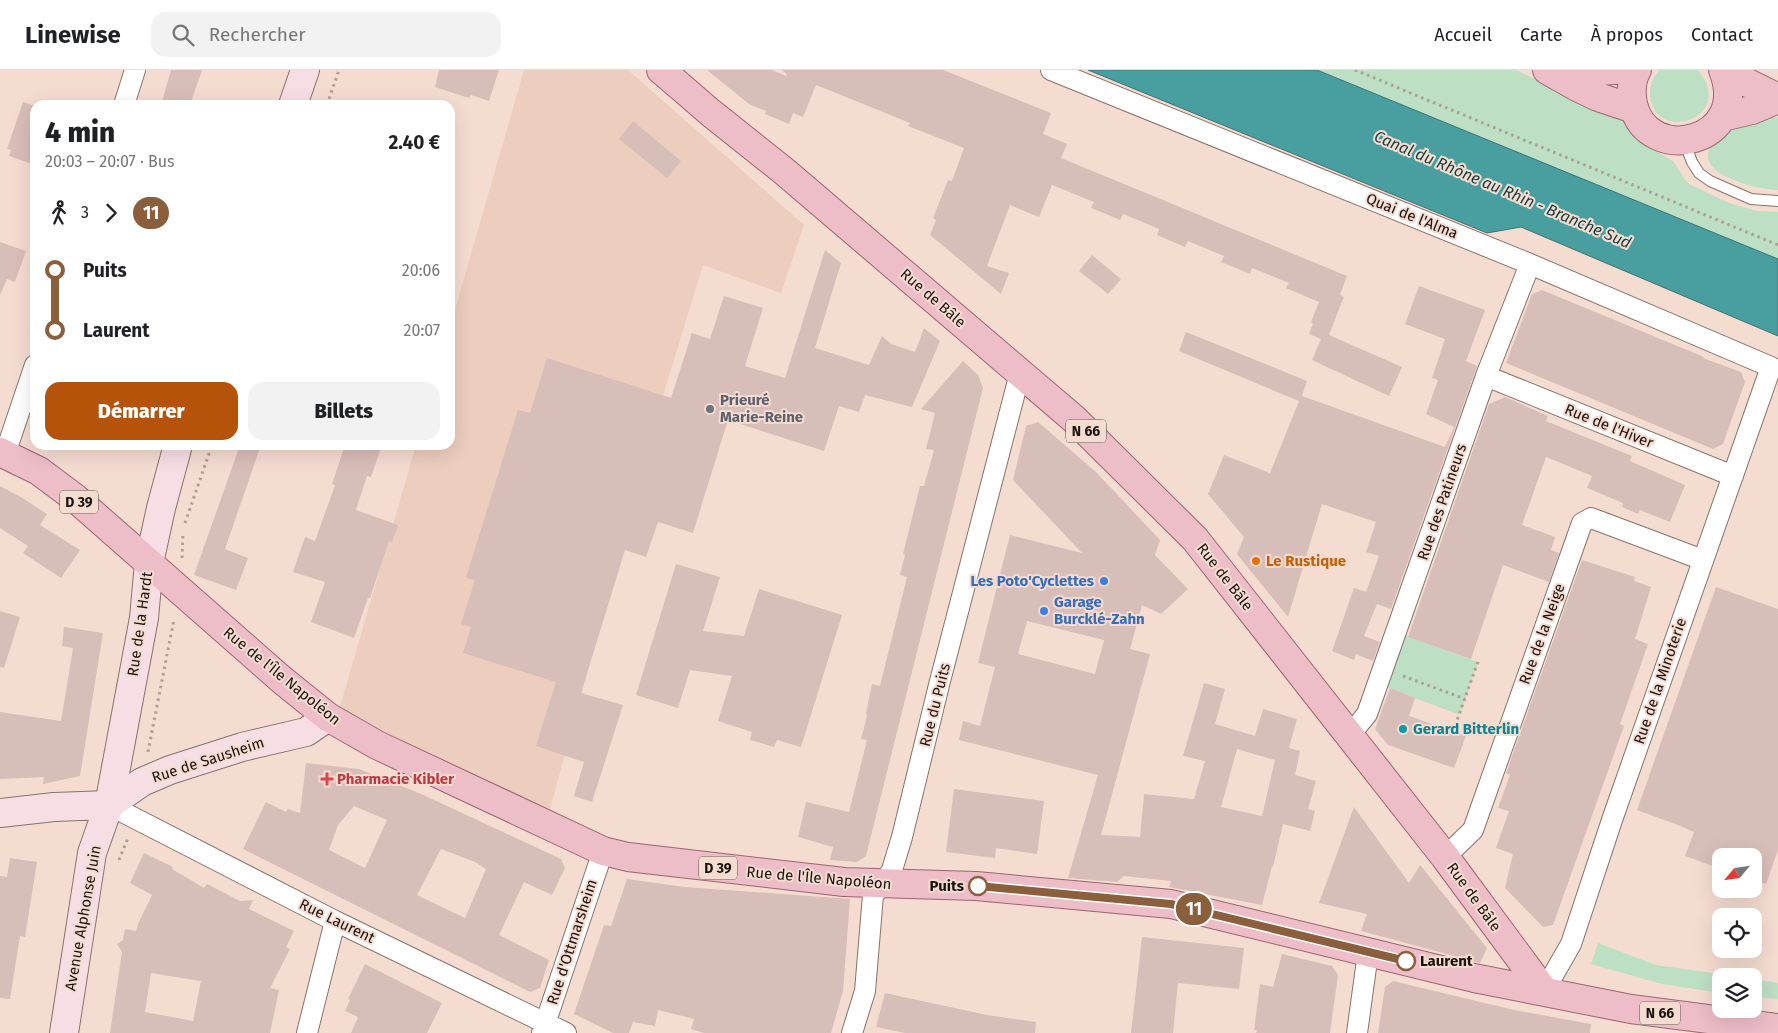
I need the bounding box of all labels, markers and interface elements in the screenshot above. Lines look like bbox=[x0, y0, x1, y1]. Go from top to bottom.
search box bbox=[151, 12, 501, 57]
text: Linewise bbox=[25, 21, 121, 49]
icon: search bbox=[169, 21, 197, 49]
text: Rechercher bbox=[209, 23, 306, 46]
text: Accueil bbox=[1434, 24, 1492, 46]
text: Carte bbox=[1520, 24, 1563, 46]
text: À propos bbox=[1591, 24, 1663, 46]
text: Contact bbox=[1691, 24, 1753, 46]
text: 4 min bbox=[45, 116, 115, 149]
water label: Canal du Rhône au Rhin - Branche Sud bbox=[1371, 127, 1634, 252]
text: 2.40 € bbox=[388, 131, 440, 154]
text: 20:03 – 20:07 · Bus bbox=[45, 152, 174, 171]
street label: Quai de l'Alma bbox=[1363, 189, 1461, 243]
icon: walk bbox=[45, 199, 73, 227]
icon: forward bbox=[97, 199, 125, 227]
text: 11 bbox=[143, 202, 159, 224]
text: 3 bbox=[81, 203, 89, 222]
text: Puits bbox=[83, 259, 127, 282]
text: 20:06 bbox=[402, 261, 440, 280]
street label: Rue de Bâle bbox=[897, 265, 969, 331]
text: Laurent bbox=[83, 319, 150, 342]
text: 20:07 bbox=[404, 321, 440, 340]
button: Démarrer bbox=[45, 382, 238, 440]
button: Billets bbox=[248, 382, 440, 440]
place label: Prieuré Marie-Reine bbox=[720, 391, 803, 426]
street label: Rue de l'Hiver bbox=[1562, 400, 1656, 452]
marker: Prieuré Marie-Reine bbox=[704, 403, 716, 415]
road number: N 66 bbox=[1066, 420, 1106, 442]
street label: Rue des Patineurs bbox=[1414, 441, 1470, 563]
road number: D 39 bbox=[60, 491, 98, 514]
street label: Rue de Bâle bbox=[1193, 540, 1257, 614]
place label: Le Rustique bbox=[1266, 552, 1346, 570]
marker: Le Rustique bbox=[1250, 555, 1262, 567]
street label: Rue de la Hardt bbox=[124, 570, 156, 678]
place label: Les Poto'Cyclettes bbox=[970, 572, 1094, 590]
marker: Les Poto'Cyclettes bbox=[1098, 575, 1110, 587]
street label: Rue de la Neige bbox=[1515, 581, 1569, 687]
place label: Garage Burcklé-Zahn bbox=[1054, 593, 1145, 628]
marker: Garage Burcklé-Zahn bbox=[1038, 605, 1050, 617]
street label: Rue de la Minoterie bbox=[1630, 615, 1690, 747]
street label: Rue de l'Île Napoléon bbox=[220, 623, 344, 729]
street label: Rue du Puits bbox=[916, 661, 954, 749]
place label: Gerard Bitterlin bbox=[1413, 720, 1519, 738]
marker: Gerard Bitterlin bbox=[1397, 723, 1409, 735]
street label: Rue de Sausheim bbox=[149, 733, 267, 787]
place label: Pharmacie Kibler bbox=[337, 770, 455, 788]
marker: Pharmacie Kibler bbox=[321, 773, 333, 785]
street label: Avenue Alphonse Juin bbox=[61, 844, 105, 992]
north arrow bbox=[1712, 848, 1762, 898]
map controls bbox=[1712, 848, 1762, 1018]
road number: D 39 bbox=[699, 856, 737, 880]
street label: Rue de Bâle bbox=[1443, 859, 1505, 935]
street label: Rue de l'Île Napoléon bbox=[746, 863, 892, 893]
marker: Puits bbox=[968, 876, 988, 896]
street label: Rue d'Ottmarsheim bbox=[543, 877, 601, 1007]
place label: Puits bbox=[930, 877, 964, 895]
line badge: 11 bbox=[1172, 893, 1216, 925]
street label: Rue Laurent bbox=[296, 895, 378, 947]
text: 11 bbox=[1186, 898, 1202, 920]
button: locate bbox=[1712, 908, 1762, 958]
marker: Laurent bbox=[1396, 951, 1416, 971]
place label: Laurent bbox=[1420, 952, 1473, 970]
button: layers bbox=[1712, 968, 1762, 1018]
road number: N 66 bbox=[1640, 1001, 1680, 1024]

